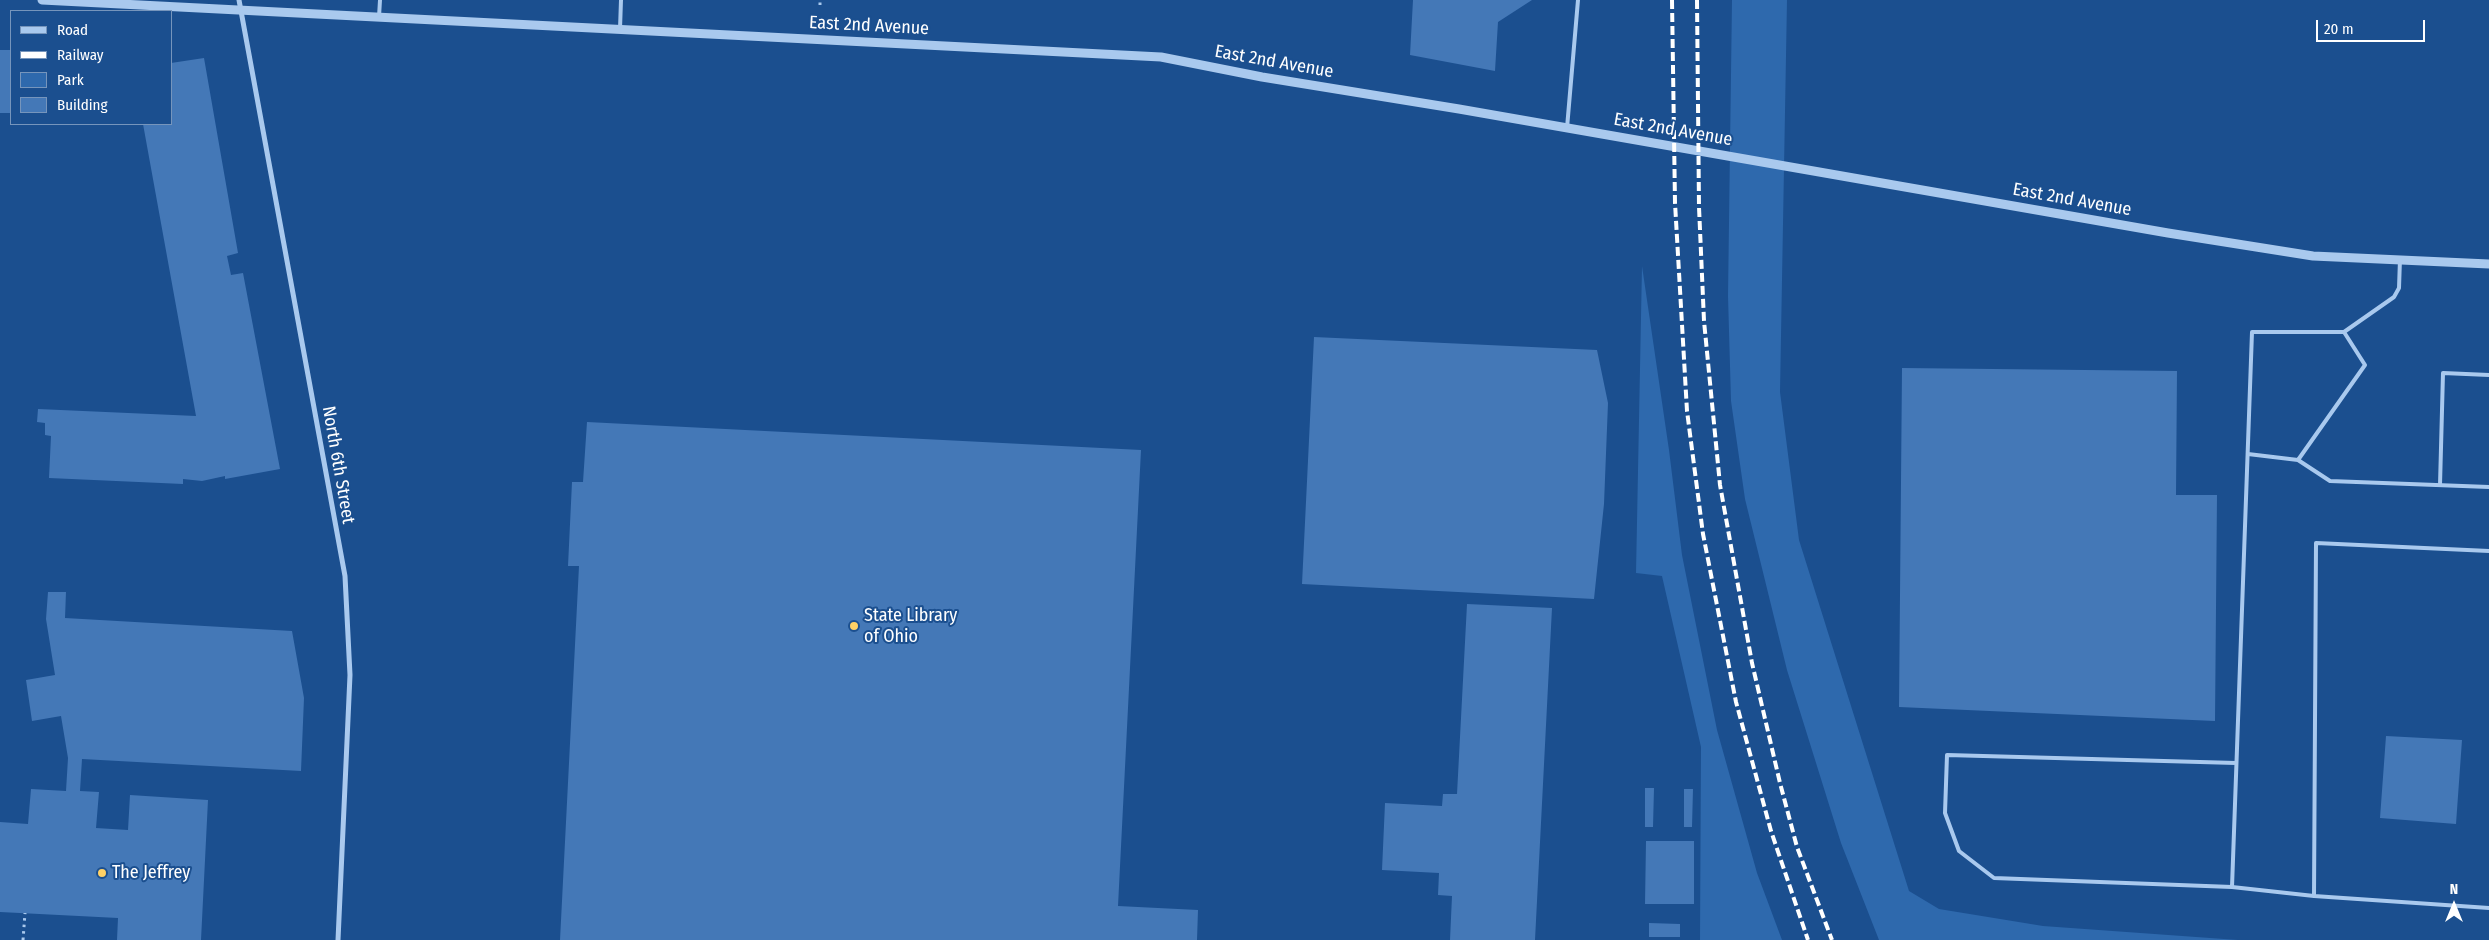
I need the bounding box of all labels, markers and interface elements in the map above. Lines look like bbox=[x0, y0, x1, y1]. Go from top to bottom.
legend bbox=[10, 10, 172, 125]
scale bar bbox=[2319, 10, 2428, 42]
street label: East 2nd Avenue bbox=[808, 12, 930, 40]
text: 20 m bbox=[2324, 20, 2354, 38]
text: Road bbox=[57, 21, 88, 39]
street label: East 2nd Avenue bbox=[1213, 41, 1335, 83]
text: Railway bbox=[57, 46, 104, 64]
text: Park bbox=[57, 71, 84, 89]
text: Building bbox=[57, 96, 108, 114]
street label: East 2nd Avenue bbox=[1612, 109, 1734, 151]
street label: East 2nd Avenue bbox=[2011, 179, 2133, 221]
street label: North 6th Street bbox=[317, 404, 359, 526]
place label: State Library of Ohio bbox=[864, 605, 957, 648]
marker: State Library of Ohio bbox=[848, 620, 860, 632]
place label: The Jeffrey bbox=[112, 862, 190, 884]
marker: The Jeffrey bbox=[96, 867, 108, 879]
north arrow bbox=[2429, 880, 2479, 930]
text: N bbox=[2450, 881, 2458, 898]

